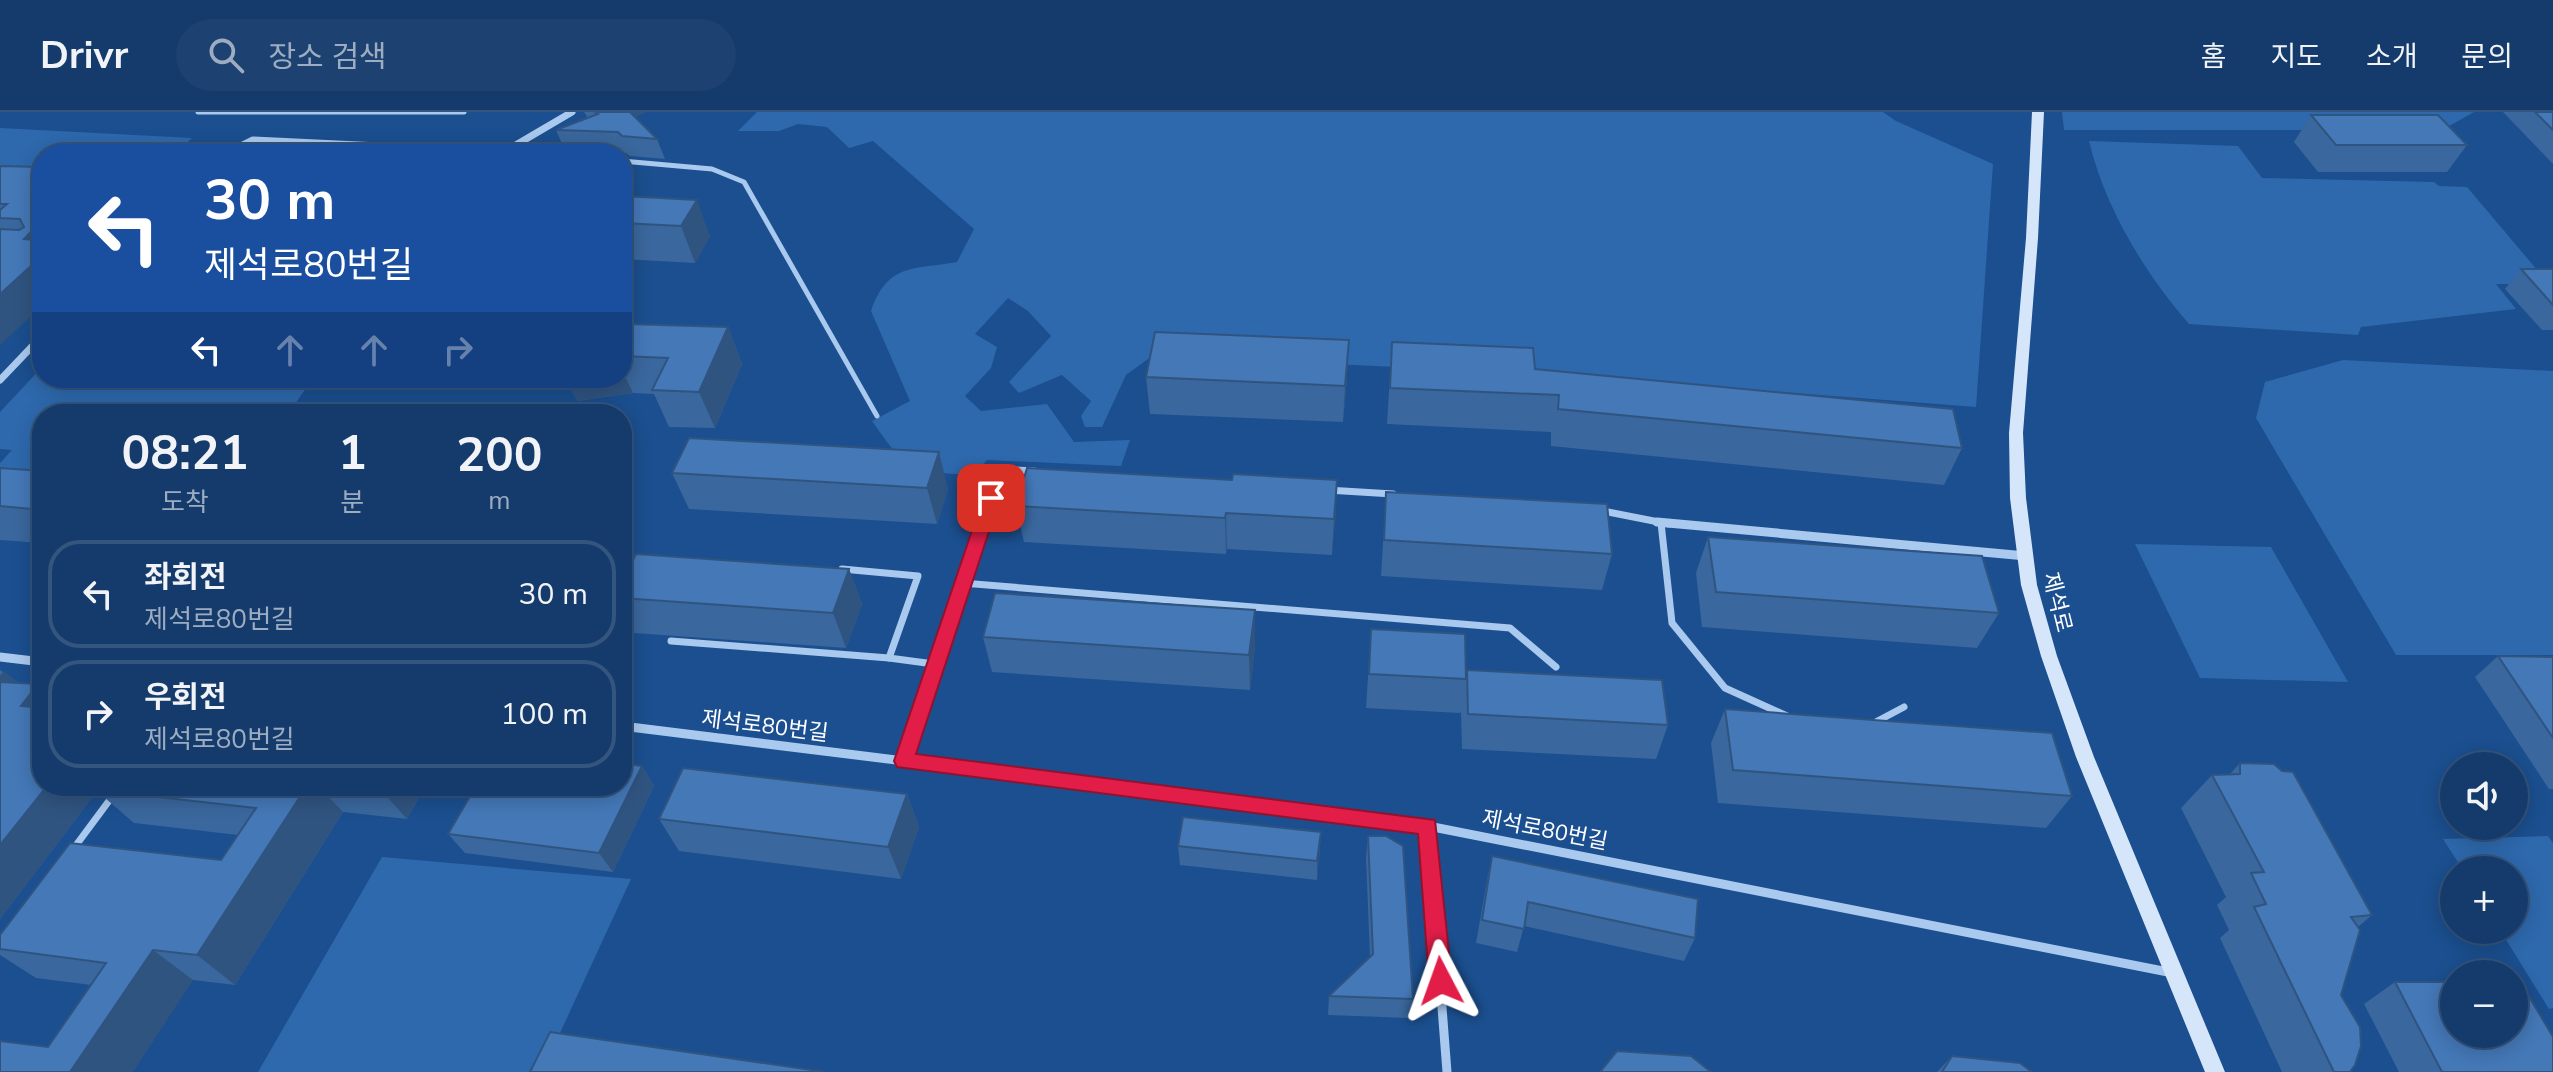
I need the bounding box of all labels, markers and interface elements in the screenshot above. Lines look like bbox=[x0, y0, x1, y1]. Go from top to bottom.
search box bbox=[176, 19, 736, 91]
text: Drivr bbox=[40, 30, 128, 81]
icon: search bbox=[204, 33, 248, 77]
text: 장소 검색 bbox=[268, 37, 387, 78]
text: 홈 bbox=[2201, 38, 2226, 76]
text: 지도 bbox=[2270, 38, 2322, 76]
text: 소개 bbox=[2366, 38, 2417, 76]
text: 문의 bbox=[2461, 38, 2513, 76]
text: 30 m bbox=[204, 162, 335, 239]
icon: left bbox=[72, 176, 176, 280]
text: 제석로80번길 bbox=[204, 241, 413, 290]
icon: left bbox=[184, 328, 228, 372]
icon: ahead bbox=[268, 328, 312, 372]
icon: ahead bbox=[352, 328, 396, 372]
icon: right bbox=[436, 328, 480, 372]
text: 08:21 bbox=[121, 420, 249, 486]
text: 1 bbox=[338, 420, 367, 486]
text: 200 bbox=[456, 422, 543, 488]
pin bbox=[957, 464, 1025, 532]
icon: arrive bbox=[969, 476, 1013, 520]
text: m bbox=[488, 483, 510, 518]
text: 도착 bbox=[161, 485, 209, 520]
text: 분 bbox=[340, 485, 364, 520]
text: 좌회전 bbox=[144, 557, 227, 598]
street label: 제석로 bbox=[2035, 569, 2079, 635]
icon: left bbox=[76, 572, 120, 616]
text: 30 m bbox=[519, 574, 588, 615]
text: 제석로80번길 bbox=[144, 602, 295, 637]
text: 우회전 bbox=[144, 677, 227, 718]
icon: right bbox=[76, 692, 120, 736]
text: 100 m bbox=[501, 694, 588, 735]
street label: 제석로80번길 bbox=[700, 703, 830, 749]
text: 제석로80번길 bbox=[144, 722, 295, 757]
map controls bbox=[2440, 752, 2528, 1048]
button: sound bbox=[2440, 752, 2528, 840]
street label: 제석로80번길 bbox=[1479, 803, 1610, 857]
button: + bbox=[2440, 856, 2528, 944]
position arrow bbox=[1399, 939, 1483, 1023]
button: − bbox=[2440, 960, 2528, 1048]

